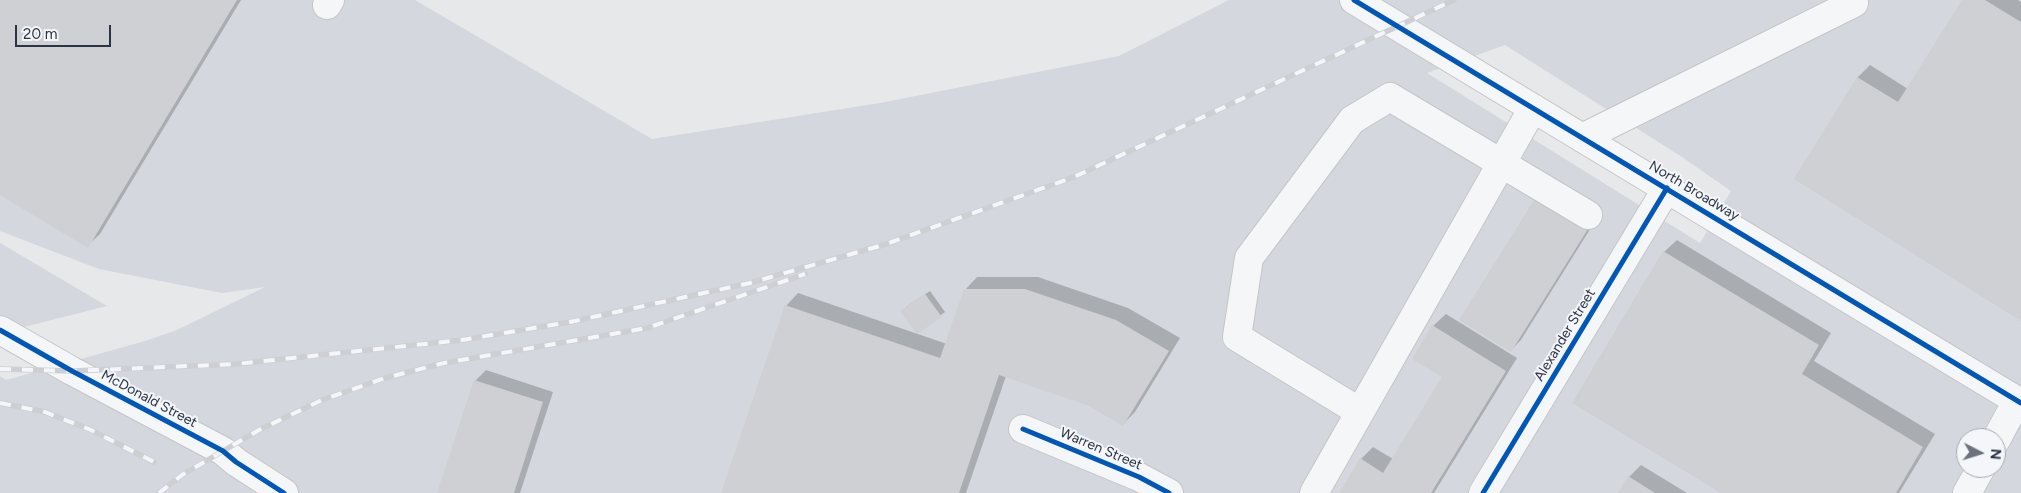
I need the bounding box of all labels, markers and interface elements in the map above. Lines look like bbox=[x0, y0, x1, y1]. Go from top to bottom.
scale bar bbox=[18, 15, 114, 47]
text: 20 m bbox=[23, 25, 57, 43]
street label: North Broadway bbox=[1646, 157, 1742, 225]
street label: Alexander Street bbox=[1531, 286, 1599, 384]
street label: McDonald Street bbox=[98, 367, 200, 431]
street label: Warren Street bbox=[1057, 424, 1145, 474]
north arrow bbox=[1956, 428, 2006, 478]
text: N bbox=[1987, 448, 2004, 460]

